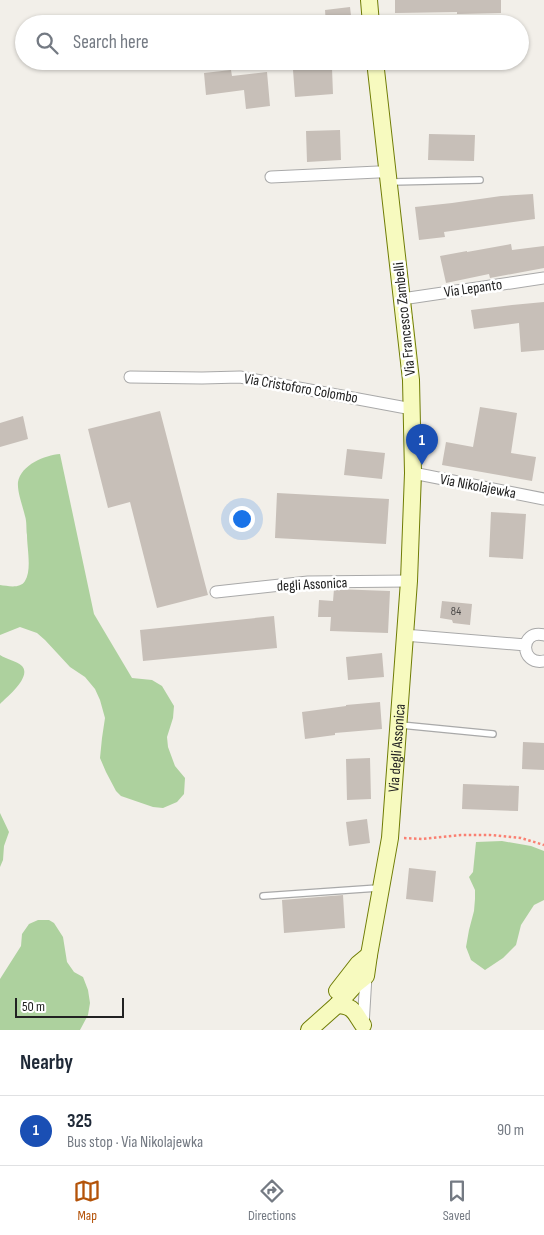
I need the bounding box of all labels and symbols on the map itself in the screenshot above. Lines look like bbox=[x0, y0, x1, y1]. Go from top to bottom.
street label: Via Francesco Zambelli bbox=[389, 261, 420, 377]
street label: Via Lepanto bbox=[443, 275, 503, 302]
street label: Via Cristoforo Colombo bbox=[242, 369, 359, 408]
pin: 1 bbox=[406, 424, 438, 465]
street label: Via Nikolajewka bbox=[438, 470, 518, 503]
your location bbox=[229, 506, 255, 532]
street label: degli Assonica bbox=[276, 573, 348, 596]
house number: 84 bbox=[451, 604, 461, 619]
street label: Via degli Assonica bbox=[384, 703, 410, 793]
scale bar bbox=[15, 995, 124, 1018]

